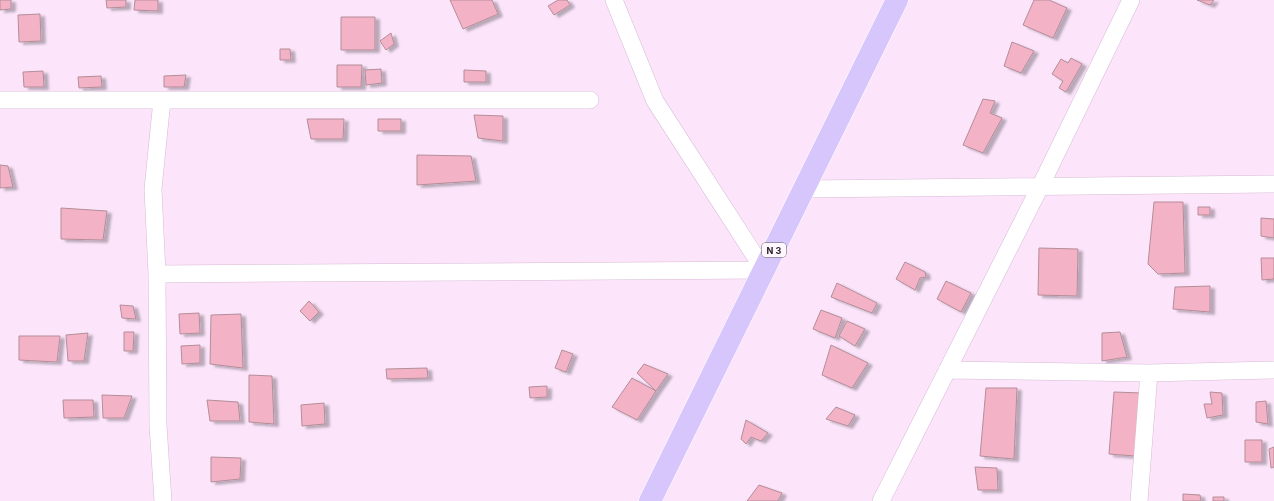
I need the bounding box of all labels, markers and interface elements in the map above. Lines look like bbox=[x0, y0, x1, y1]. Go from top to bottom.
road number: N 3 bbox=[762, 243, 786, 257]

